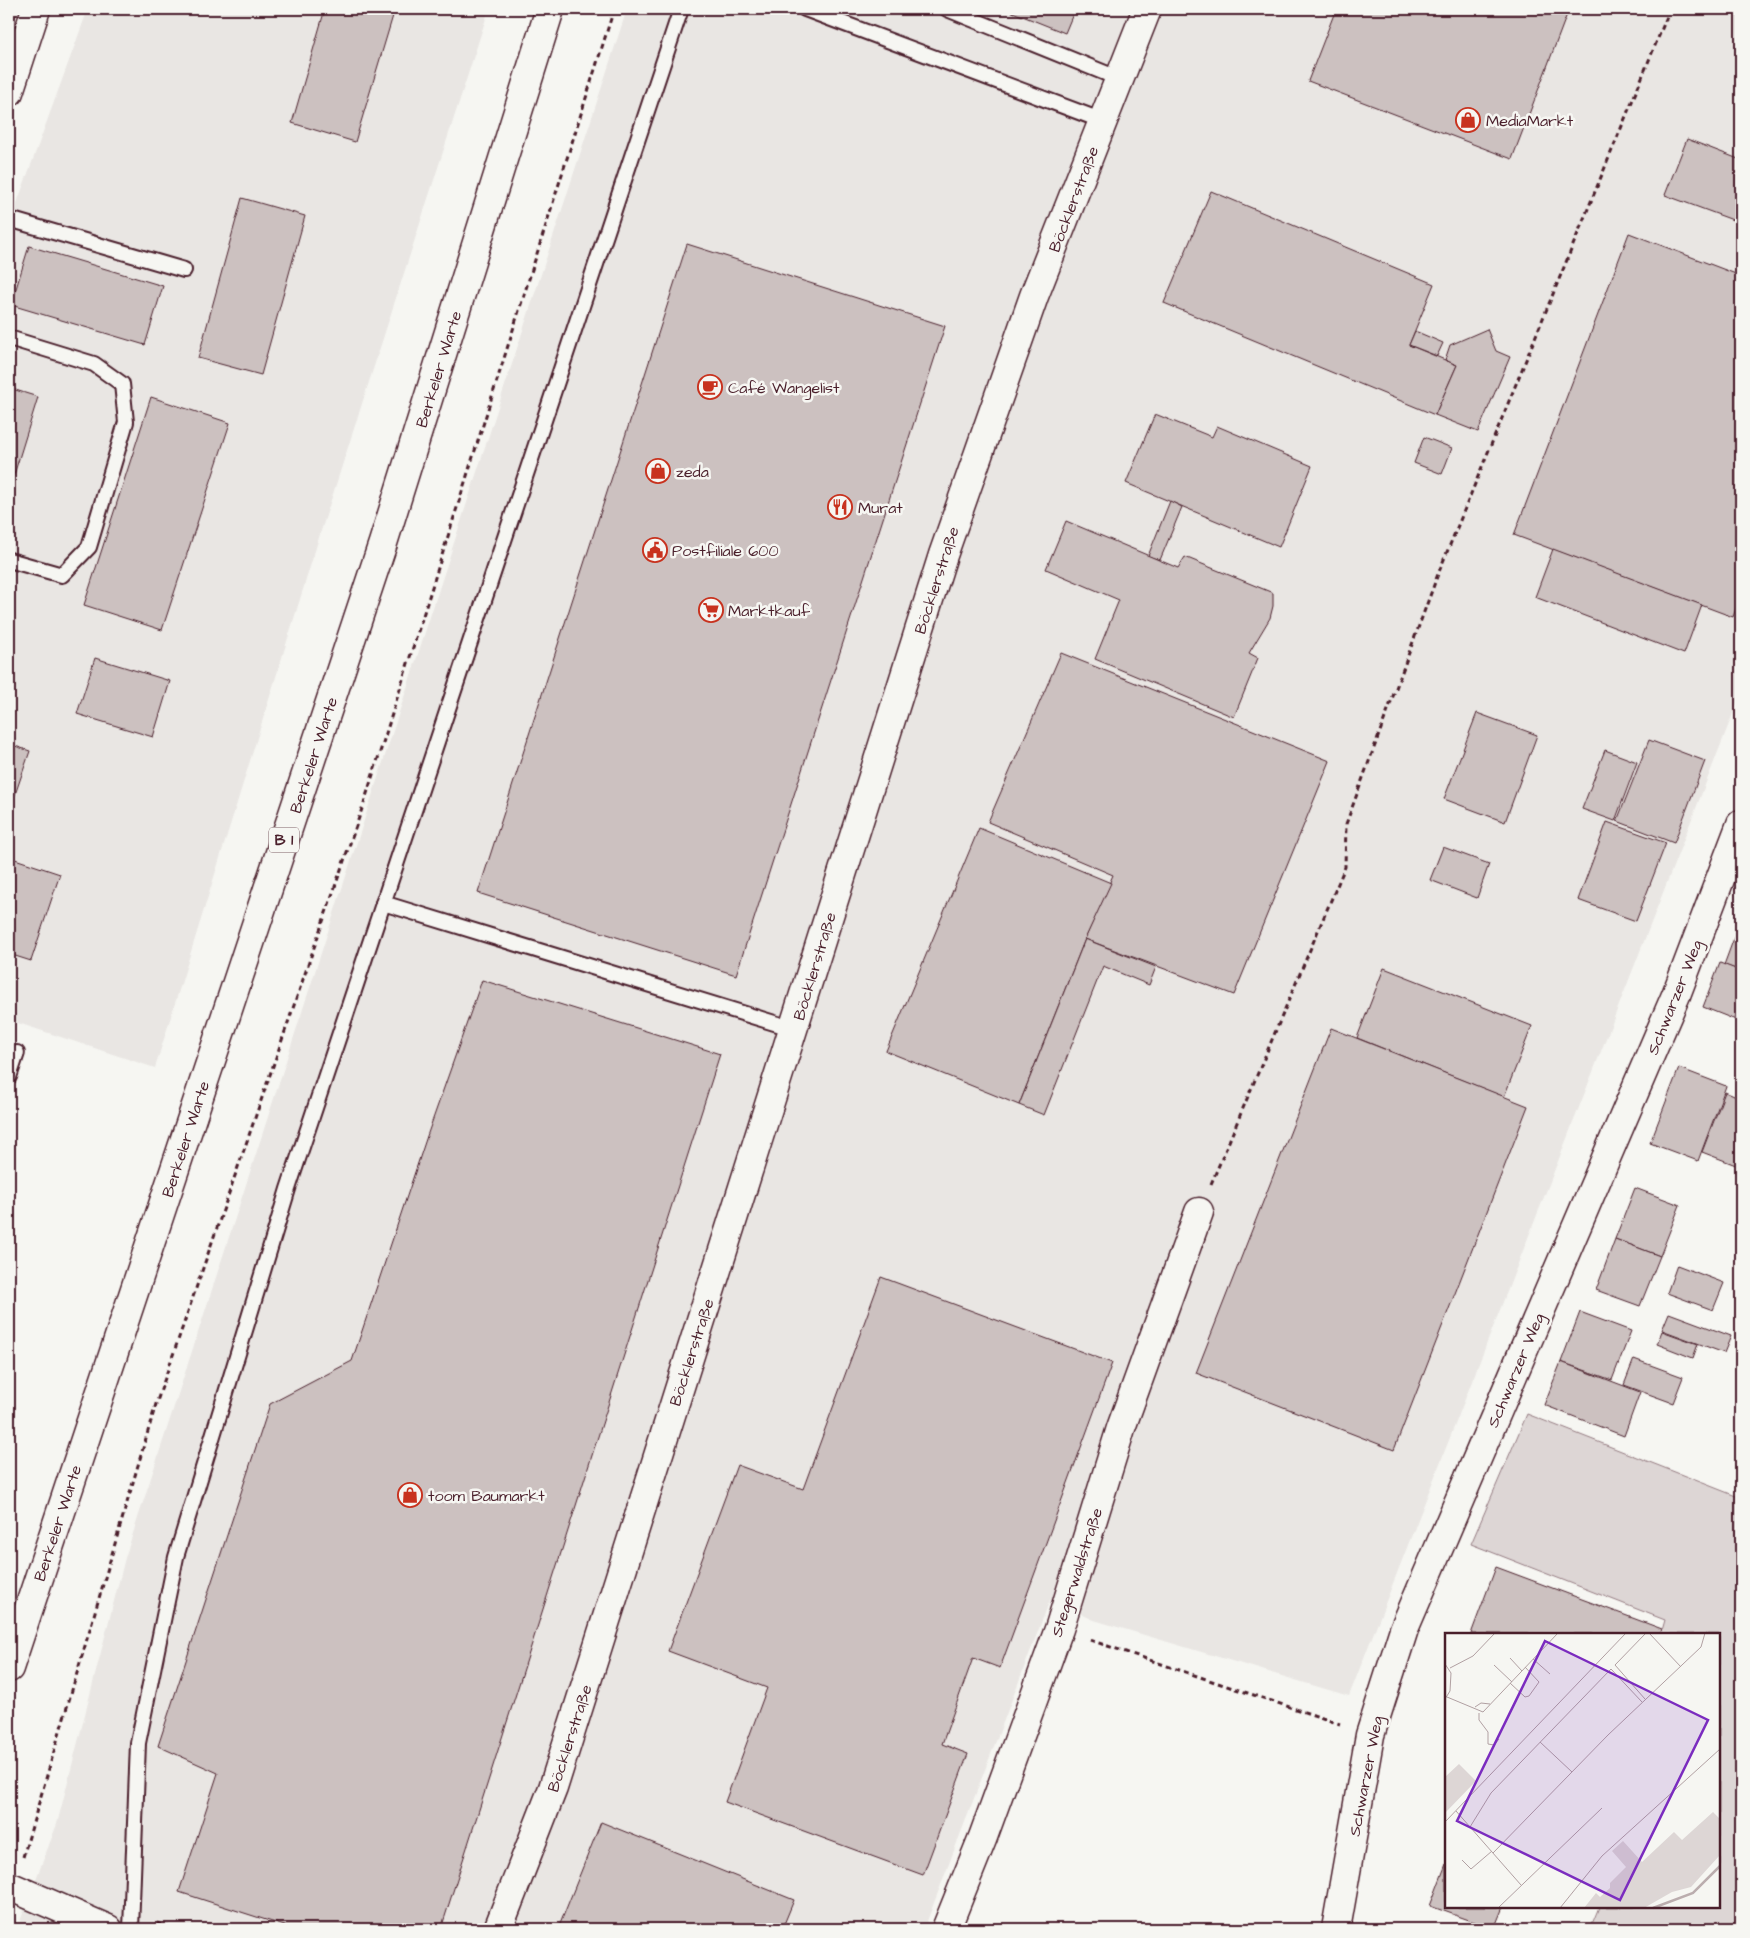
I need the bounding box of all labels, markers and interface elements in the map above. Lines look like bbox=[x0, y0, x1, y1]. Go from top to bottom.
shop icon: MediaMarkt bbox=[1455, 107, 1481, 133]
place label: MediaMarkt bbox=[1486, 110, 1574, 132]
street label: Böcklerstraße bbox=[1044, 143, 1104, 256]
street label: Berkeler Warte bbox=[411, 308, 467, 430]
cafe icon: Café Wangelist bbox=[697, 374, 723, 400]
place label: Café Wangelist bbox=[728, 377, 840, 400]
shop icon: zeda bbox=[645, 458, 671, 484]
place label: zeda bbox=[676, 461, 709, 483]
restaurant icon: Murat bbox=[827, 494, 853, 520]
place label: Murat bbox=[858, 497, 903, 519]
street label: Böcklerstraße bbox=[909, 523, 965, 637]
public building icon: Postfiliale 600 bbox=[642, 537, 668, 563]
place label: Postfiliale 600 bbox=[672, 540, 779, 562]
supermarket icon: Marktkauf bbox=[698, 597, 724, 623]
place label: Marktkauf bbox=[728, 600, 811, 622]
street label: Berkeler Warte bbox=[285, 694, 343, 816]
road number: B 1 bbox=[269, 828, 299, 852]
street label: Böcklerstraße bbox=[788, 909, 842, 1023]
street label: Schwarzer Weg bbox=[1642, 937, 1709, 1058]
street label: Berkeler Warte bbox=[157, 1078, 215, 1200]
street label: Böcklerstraße bbox=[664, 1295, 720, 1409]
street label: Schwarzer Weg bbox=[1482, 1310, 1551, 1431]
street label: Berkeler Warte bbox=[29, 1462, 87, 1584]
shop icon: toom Baumarkt bbox=[397, 1482, 423, 1508]
place label: toom Baumarkt bbox=[428, 1485, 545, 1507]
street label: Stegerwaldstraße bbox=[1046, 1505, 1109, 1640]
inset map bbox=[1445, 1633, 1720, 1908]
street label: Böcklerstraße bbox=[542, 1681, 598, 1795]
street label: Schwarzer Weg bbox=[1344, 1714, 1389, 1838]

